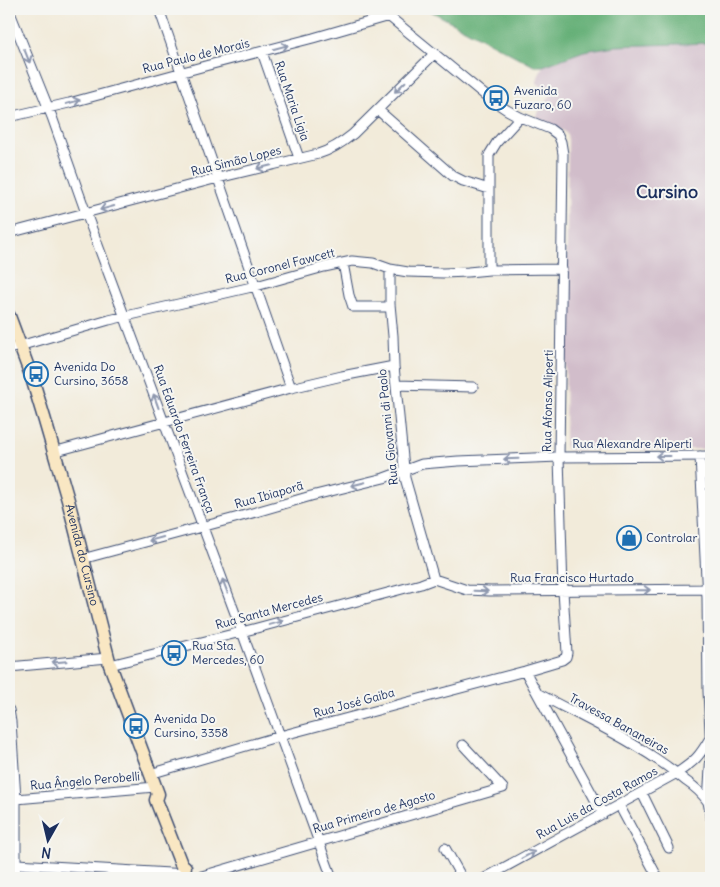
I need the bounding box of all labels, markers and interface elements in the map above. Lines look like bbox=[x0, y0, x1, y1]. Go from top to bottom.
street label: Rua Paulo de Morais bbox=[141, 35, 251, 76]
one-way arrow bbox=[273, 42, 289, 51]
one-way arrow bbox=[23, 47, 32, 63]
street label: Rua Maria Lígia bbox=[272, 59, 313, 143]
one-way arrow bbox=[394, 81, 406, 93]
place label: Avenida Fuzaro, 60 bbox=[514, 83, 572, 112]
bus stop icon: Avenida Fuzaro, 60 bbox=[483, 85, 509, 111]
one-way arrow bbox=[65, 97, 81, 106]
street label: Rua Simão Lopes bbox=[189, 142, 283, 179]
one-way arrow bbox=[257, 163, 273, 173]
district label: Cursino bbox=[636, 180, 698, 203]
one-way arrow bbox=[99, 203, 115, 213]
street label: Rua Coronel Fawcett bbox=[224, 245, 336, 286]
street label: Rua Afonso Aliperti bbox=[539, 350, 556, 452]
place label: Avenida Do Cursino, 3658 bbox=[54, 359, 128, 388]
bus stop icon: Avenida Do Cursino, 3658 bbox=[23, 361, 49, 387]
street label: Rua Eduardo Ferreira França bbox=[151, 363, 218, 515]
street label: Rua Giovanni di Paolo bbox=[374, 368, 401, 486]
one-way arrow bbox=[151, 394, 160, 409]
street label: Rua Alexandre Aliperti bbox=[572, 436, 692, 451]
one-way arrow bbox=[655, 451, 671, 461]
one-way arrow bbox=[503, 454, 519, 464]
street label: Rua Ibiaporã bbox=[233, 478, 305, 511]
one-way arrow bbox=[350, 480, 366, 489]
street label: Avenida do Cursino bbox=[62, 502, 103, 608]
shop icon: Controlar bbox=[616, 525, 642, 551]
place label: Controlar bbox=[646, 530, 697, 545]
one-way arrow bbox=[148, 535, 164, 545]
street label: Rua Francisco Hurtado bbox=[510, 570, 634, 585]
one-way arrow bbox=[220, 579, 229, 594]
one-way arrow bbox=[635, 585, 651, 595]
one-way arrow bbox=[473, 586, 489, 595]
street label: Rua Santa Mercedes bbox=[214, 589, 324, 632]
one-way arrow bbox=[267, 618, 283, 627]
place label: Rua Sta. Mercedes, 60 bbox=[192, 638, 264, 667]
bus stop icon: Rua Sta. Mercedes, 60 bbox=[161, 640, 187, 666]
one-way arrow bbox=[52, 658, 68, 667]
street label: Rua José Gaiba bbox=[312, 684, 396, 721]
street label: Travessa Bananeiras bbox=[567, 690, 672, 757]
place label: Avenida Do Cursino, 3358 bbox=[154, 711, 228, 740]
bus stop icon: Avenida Do Cursino, 3358 bbox=[123, 713, 149, 739]
street label: Rua Luis da Costa Ramos bbox=[534, 763, 660, 842]
street label: Rua Ângelo Perobelli bbox=[29, 768, 141, 793]
street label: Rua Primeiro de Agosto bbox=[311, 787, 437, 836]
north arrow bbox=[22, 814, 72, 864]
text: N bbox=[40, 843, 52, 862]
one-way arrow bbox=[520, 850, 535, 859]

